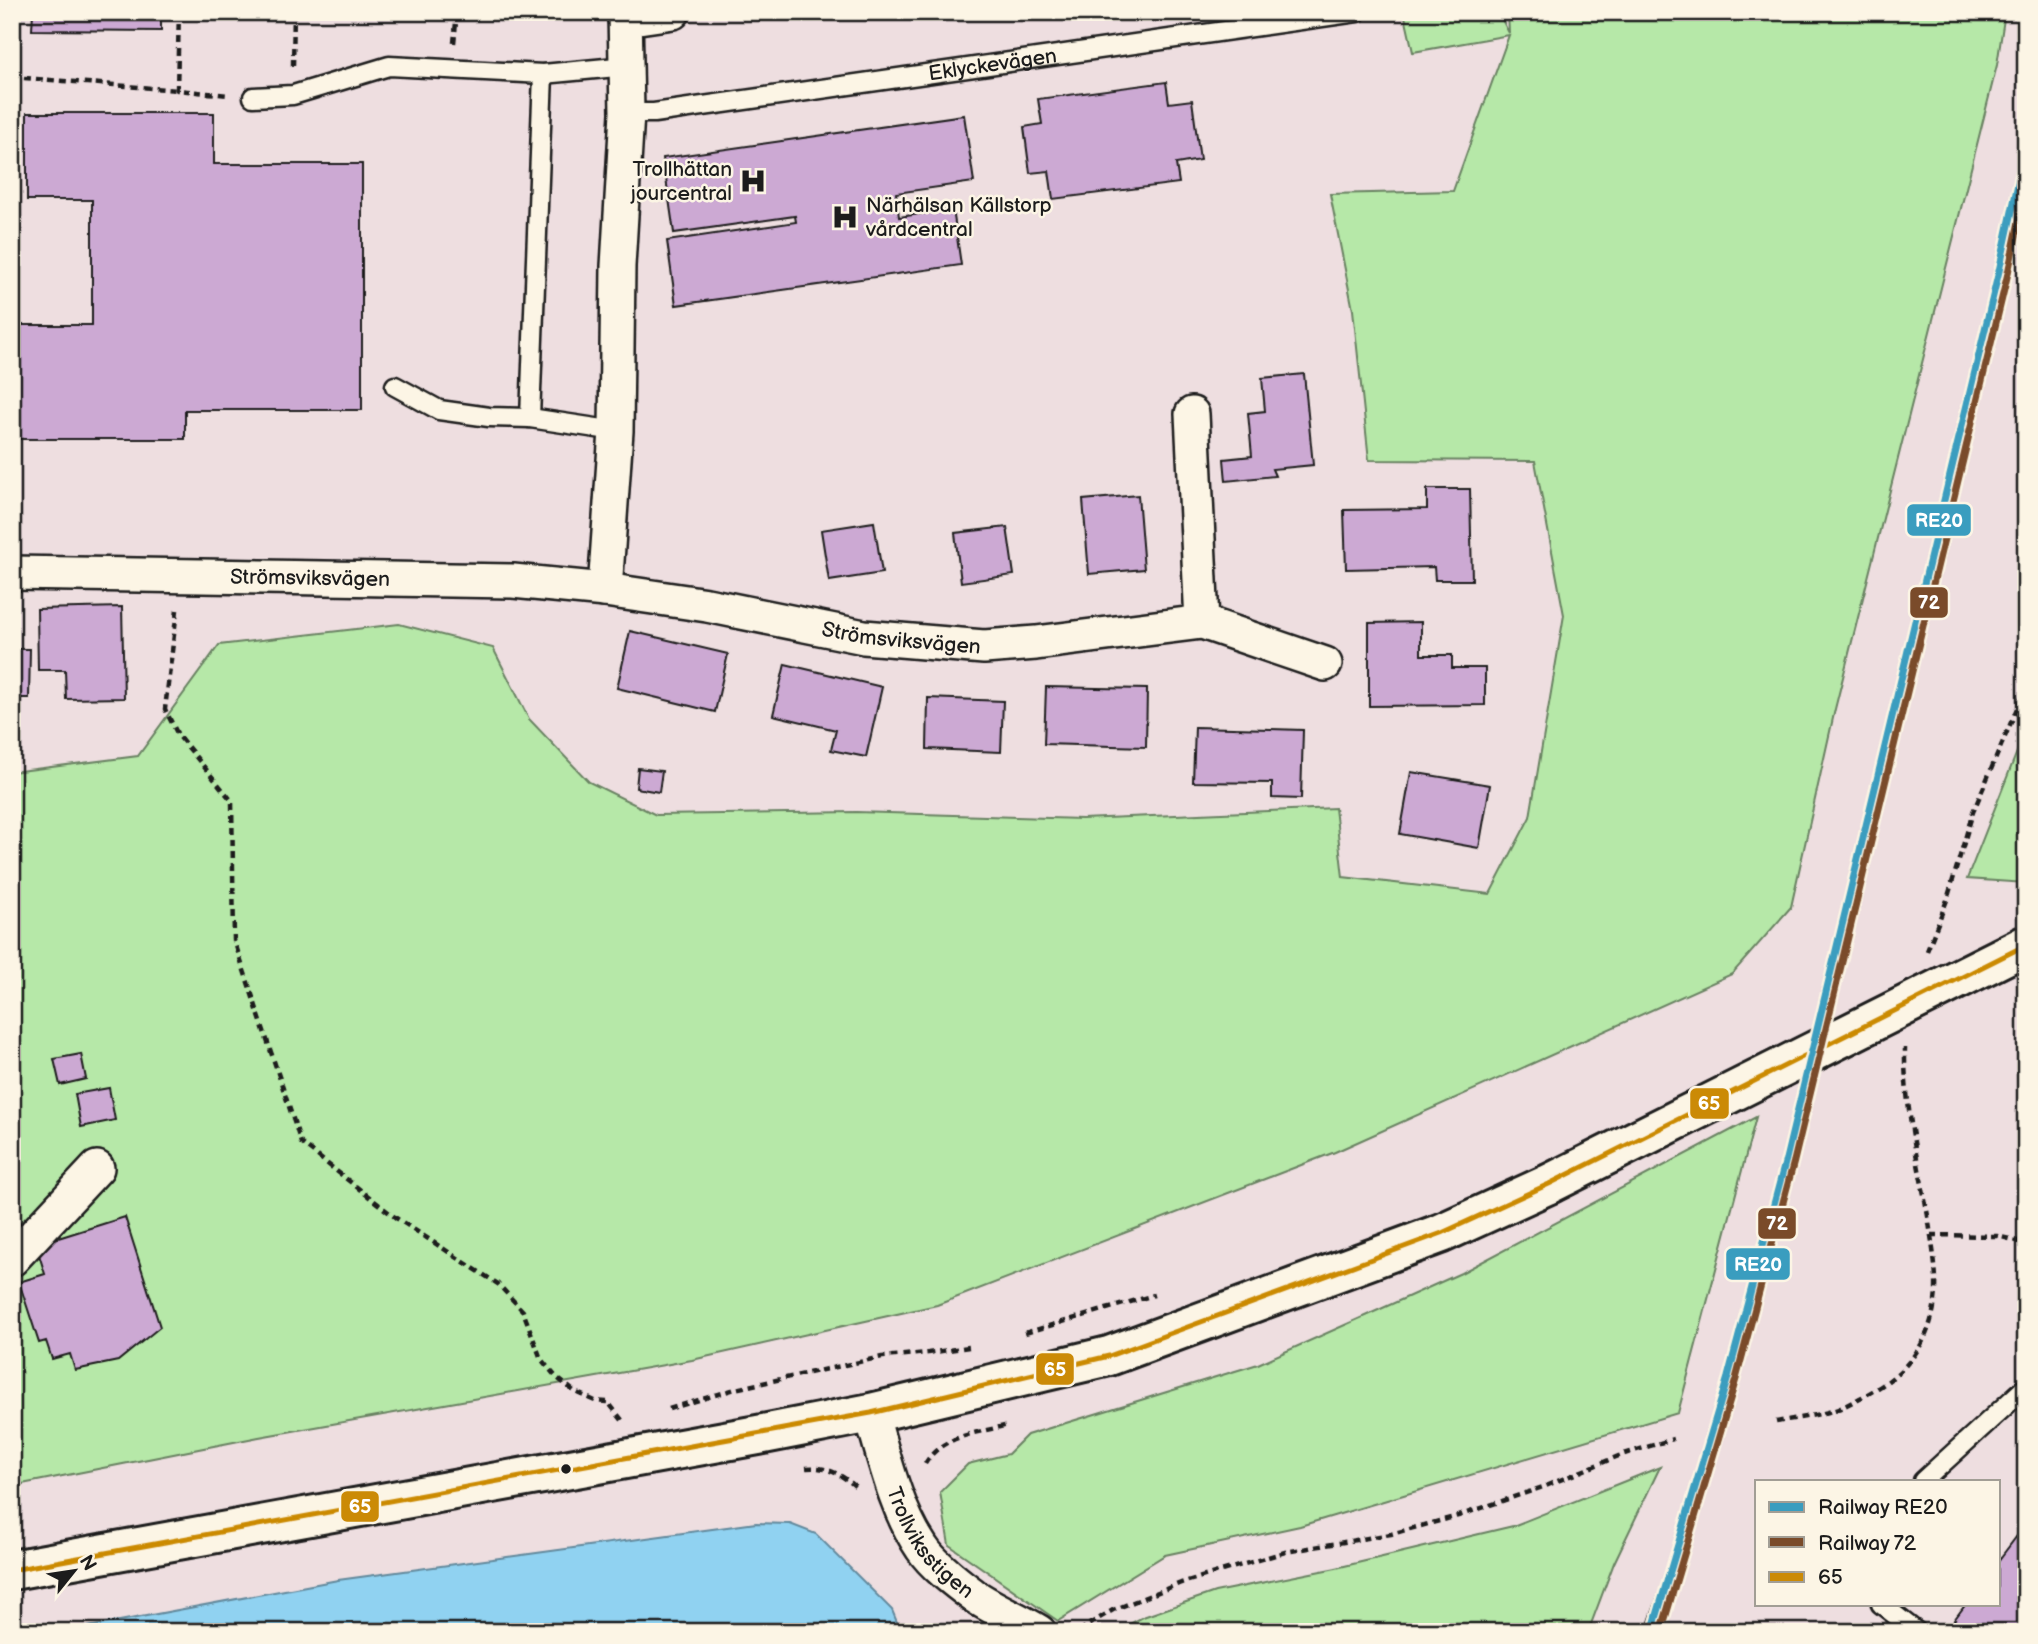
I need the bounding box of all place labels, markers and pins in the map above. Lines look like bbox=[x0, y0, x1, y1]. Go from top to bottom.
place label: Trollhättan jourcentral bbox=[630, 157, 732, 206]
hospital icon: Trollhättan jourcentral bbox=[738, 166, 768, 196]
place label: Närhälsan Källstorp vårdcentral bbox=[865, 193, 1052, 242]
hospital icon: Närhälsan Källstorp vårdcentral bbox=[830, 202, 860, 232]
unlabelled marker bbox=[559, 1462, 573, 1476]

